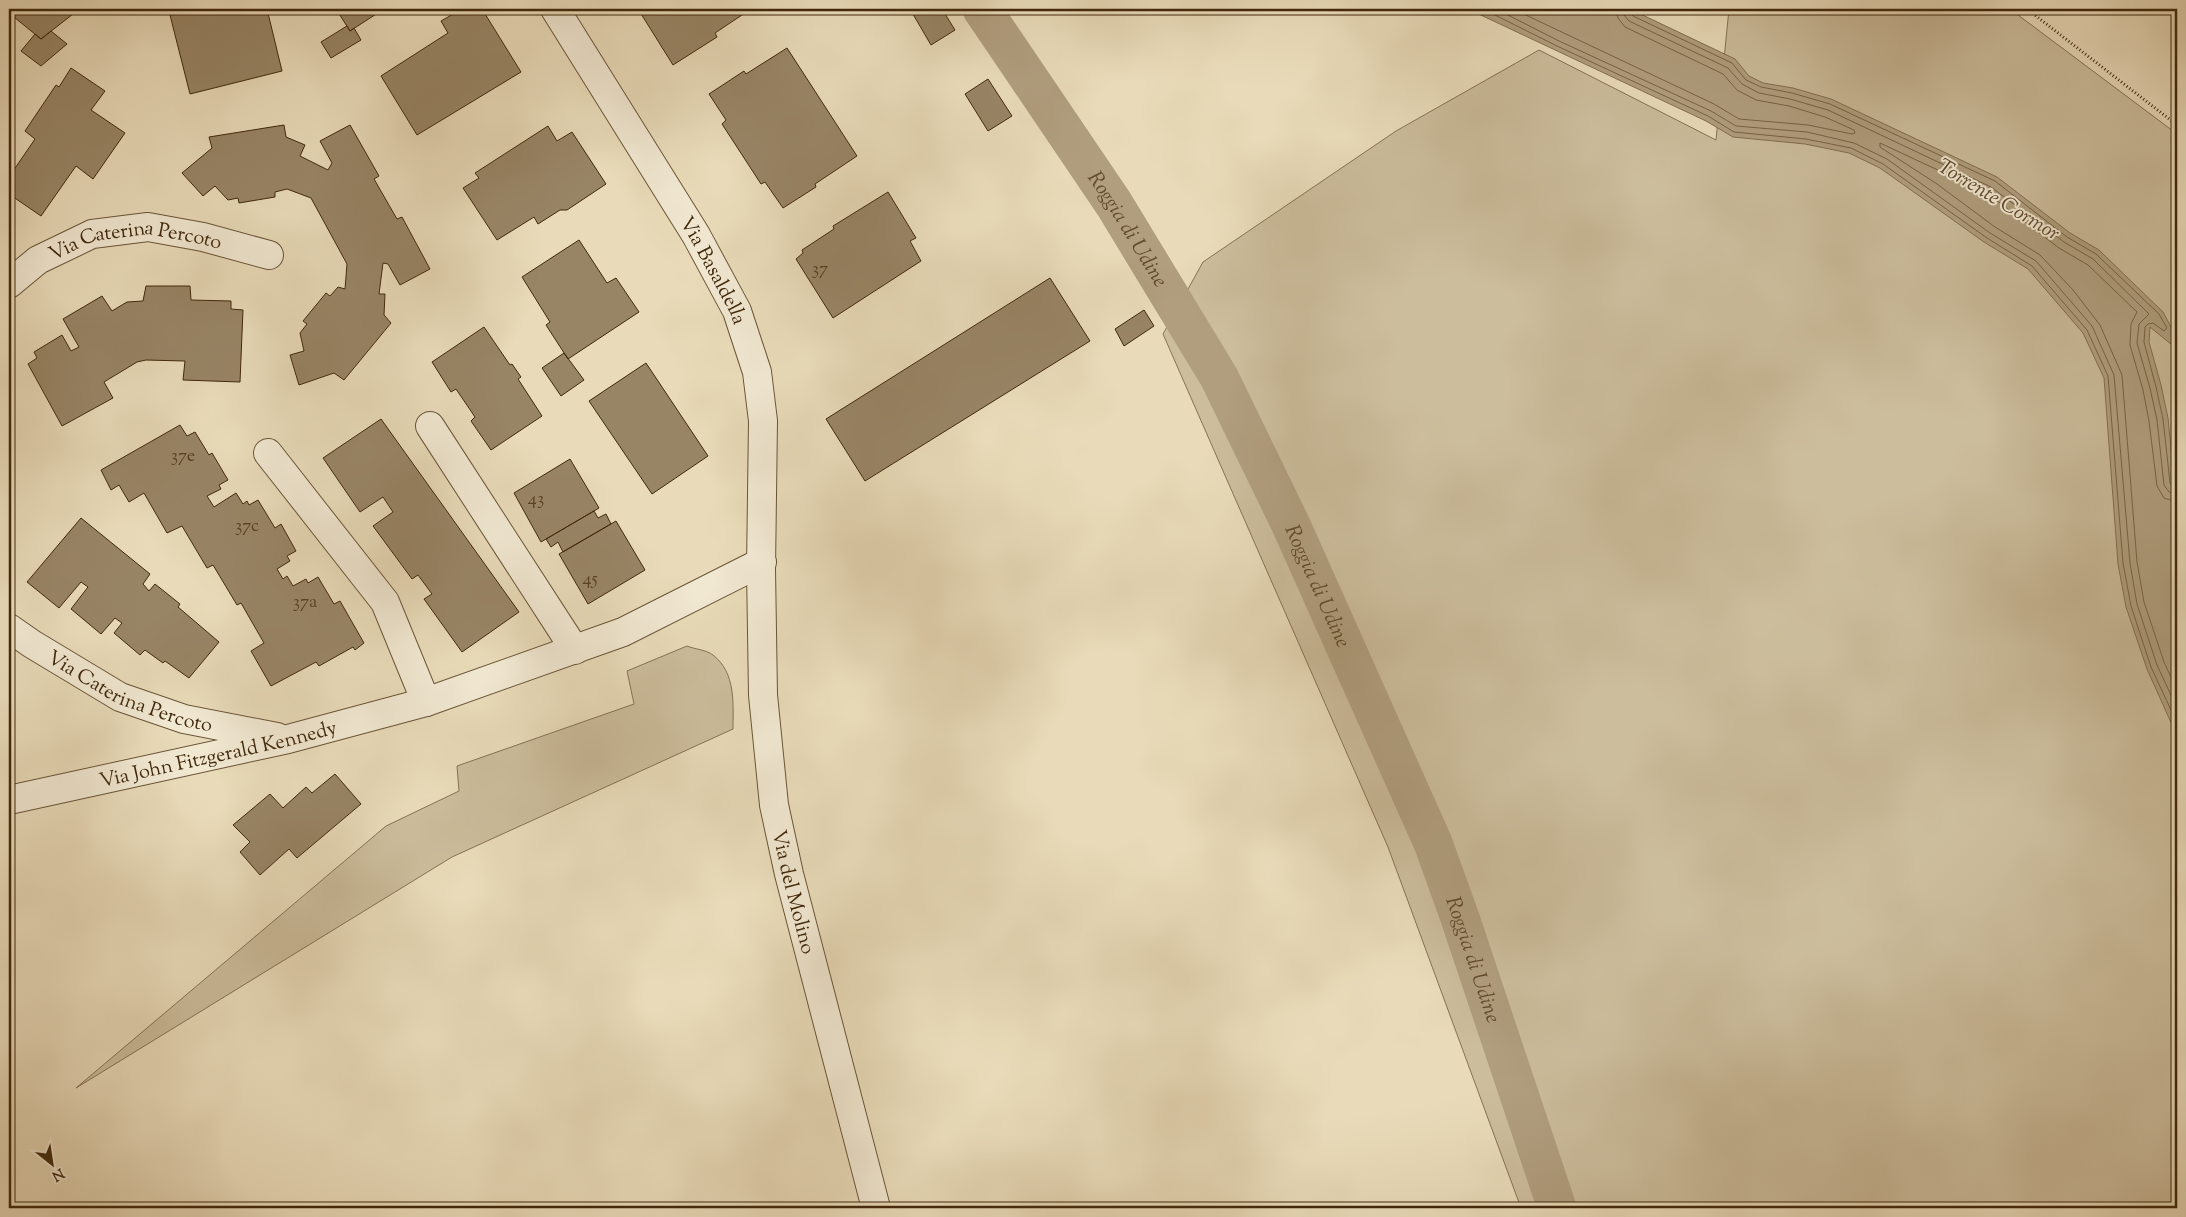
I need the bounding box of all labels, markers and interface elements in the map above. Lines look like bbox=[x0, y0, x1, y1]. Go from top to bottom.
water label: Torrente Cormor bbox=[1931, 152, 2065, 249]
water label: Roggia di Udine bbox=[1079, 166, 1174, 293]
street label: Via Basaldella bbox=[671, 212, 752, 329]
street label: Via Caterina Percoto bbox=[45, 215, 225, 270]
house number: 37 bbox=[812, 257, 828, 283]
house number: 37e bbox=[171, 444, 195, 470]
house number: 43 bbox=[528, 487, 544, 513]
house number: 37c bbox=[235, 514, 259, 540]
water label: Roggia di Udine bbox=[1276, 520, 1357, 653]
house number: 45 bbox=[582, 567, 598, 593]
house number: 37a bbox=[293, 590, 317, 616]
street label: Via Caterina Percoto bbox=[41, 644, 215, 741]
street label: Via John Fitzgerald Kennedy bbox=[97, 714, 341, 797]
street label: Via del Molino bbox=[763, 827, 821, 958]
water label: Roggia di Udine bbox=[1436, 893, 1507, 1027]
north arrow bbox=[28, 1140, 78, 1190]
text: N bbox=[48, 1162, 67, 1185]

